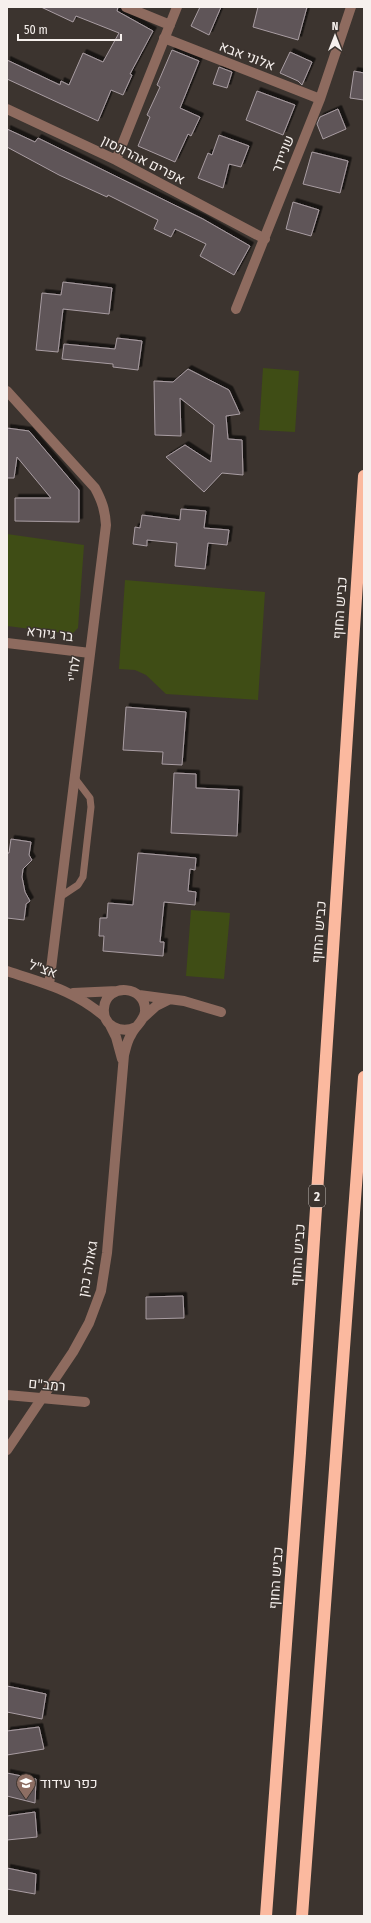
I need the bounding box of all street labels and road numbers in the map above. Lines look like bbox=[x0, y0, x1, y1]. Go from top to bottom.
street label: אלוני אבא bbox=[217, 38, 277, 74]
street label: אפרים אהרונסון bbox=[98, 132, 188, 188]
street label: שניידר bbox=[268, 133, 298, 175]
street label: כביש החוף bbox=[329, 576, 351, 640]
street label: בר גיורא bbox=[26, 623, 75, 645]
street label: לח"י bbox=[64, 655, 84, 683]
street label: כביש החוף bbox=[308, 900, 330, 964]
street label: אצ"ל bbox=[26, 956, 60, 982]
road number: 2 bbox=[309, 1185, 325, 1207]
street label: כביש החוף bbox=[287, 1223, 309, 1287]
street label: גאולה כהן bbox=[75, 1239, 101, 1299]
street label: רמב"ם bbox=[28, 1375, 66, 1395]
street label: כביש החוף bbox=[265, 1546, 287, 1610]

